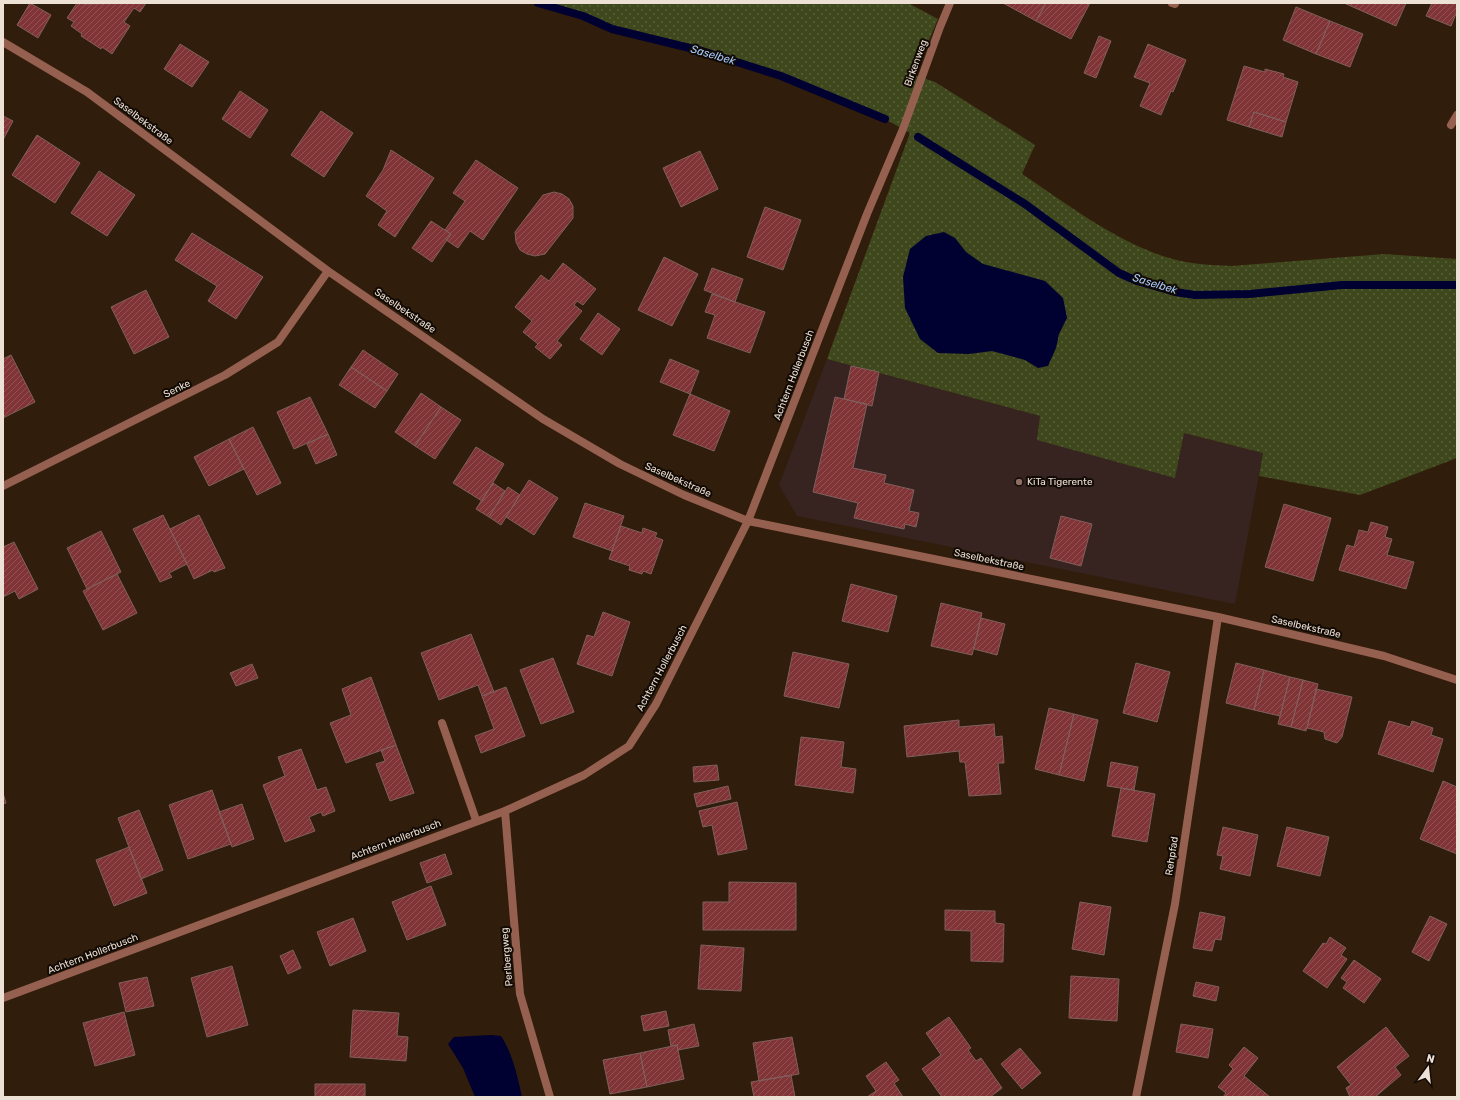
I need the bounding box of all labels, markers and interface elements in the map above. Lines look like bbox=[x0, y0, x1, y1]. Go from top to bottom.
street label: Birkenweg bbox=[902, 38, 930, 88]
water label: Saselbek bbox=[689, 42, 737, 68]
street label: Saselbekstraße bbox=[111, 95, 175, 147]
water label: Saselbek bbox=[1131, 271, 1179, 297]
street label: Saselbekstraße bbox=[372, 286, 438, 336]
street label: Achtern Hollerbusch bbox=[771, 328, 817, 422]
street label: Senke bbox=[162, 377, 193, 401]
street label: Saselbekstraße bbox=[643, 460, 713, 500]
place label: KiTa Tigerente bbox=[1027, 476, 1093, 488]
marker: KiTa Tigerente bbox=[1014, 477, 1024, 487]
street label: Saselbekstraße bbox=[953, 547, 1025, 573]
street label: Saselbekstraße bbox=[1270, 613, 1342, 641]
street label: Achtern Hollerbusch bbox=[634, 623, 690, 713]
street label: Achtern Hollerbusch bbox=[349, 817, 443, 863]
street label: Rehpfad bbox=[1163, 836, 1181, 876]
street label: Perlbergweg bbox=[498, 927, 516, 987]
street label: Achtern Hollerbusch bbox=[46, 931, 140, 977]
north arrow bbox=[1408, 1048, 1448, 1088]
text: N bbox=[1425, 1052, 1436, 1066]

